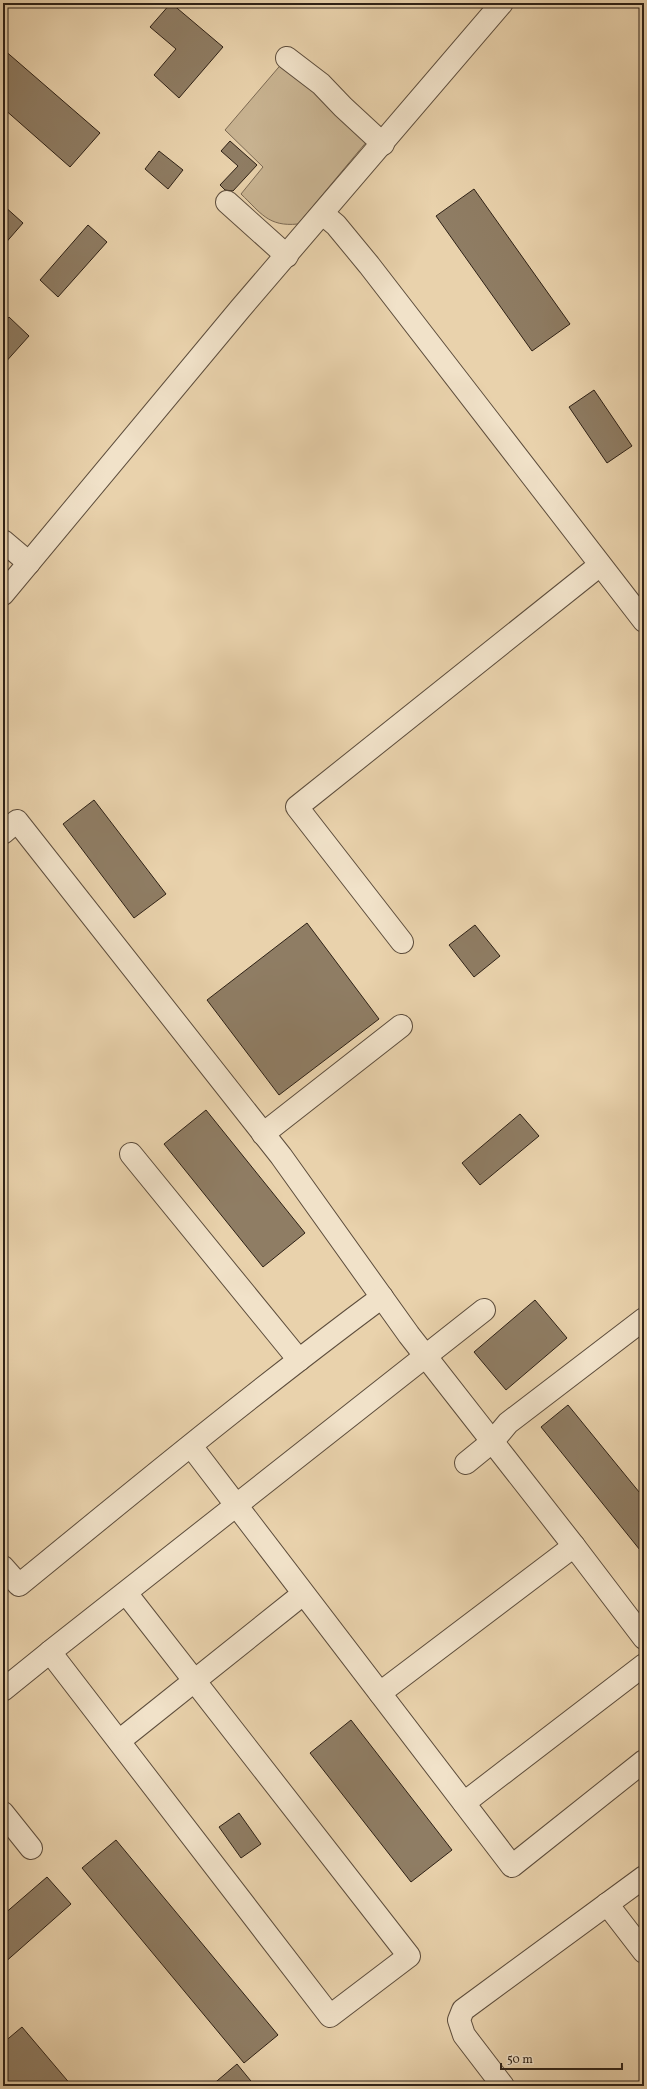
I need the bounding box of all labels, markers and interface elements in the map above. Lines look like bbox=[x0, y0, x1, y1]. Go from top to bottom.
scale bar bbox=[501, 2045, 622, 2071]
text: 50 m bbox=[507, 2052, 533, 2068]

